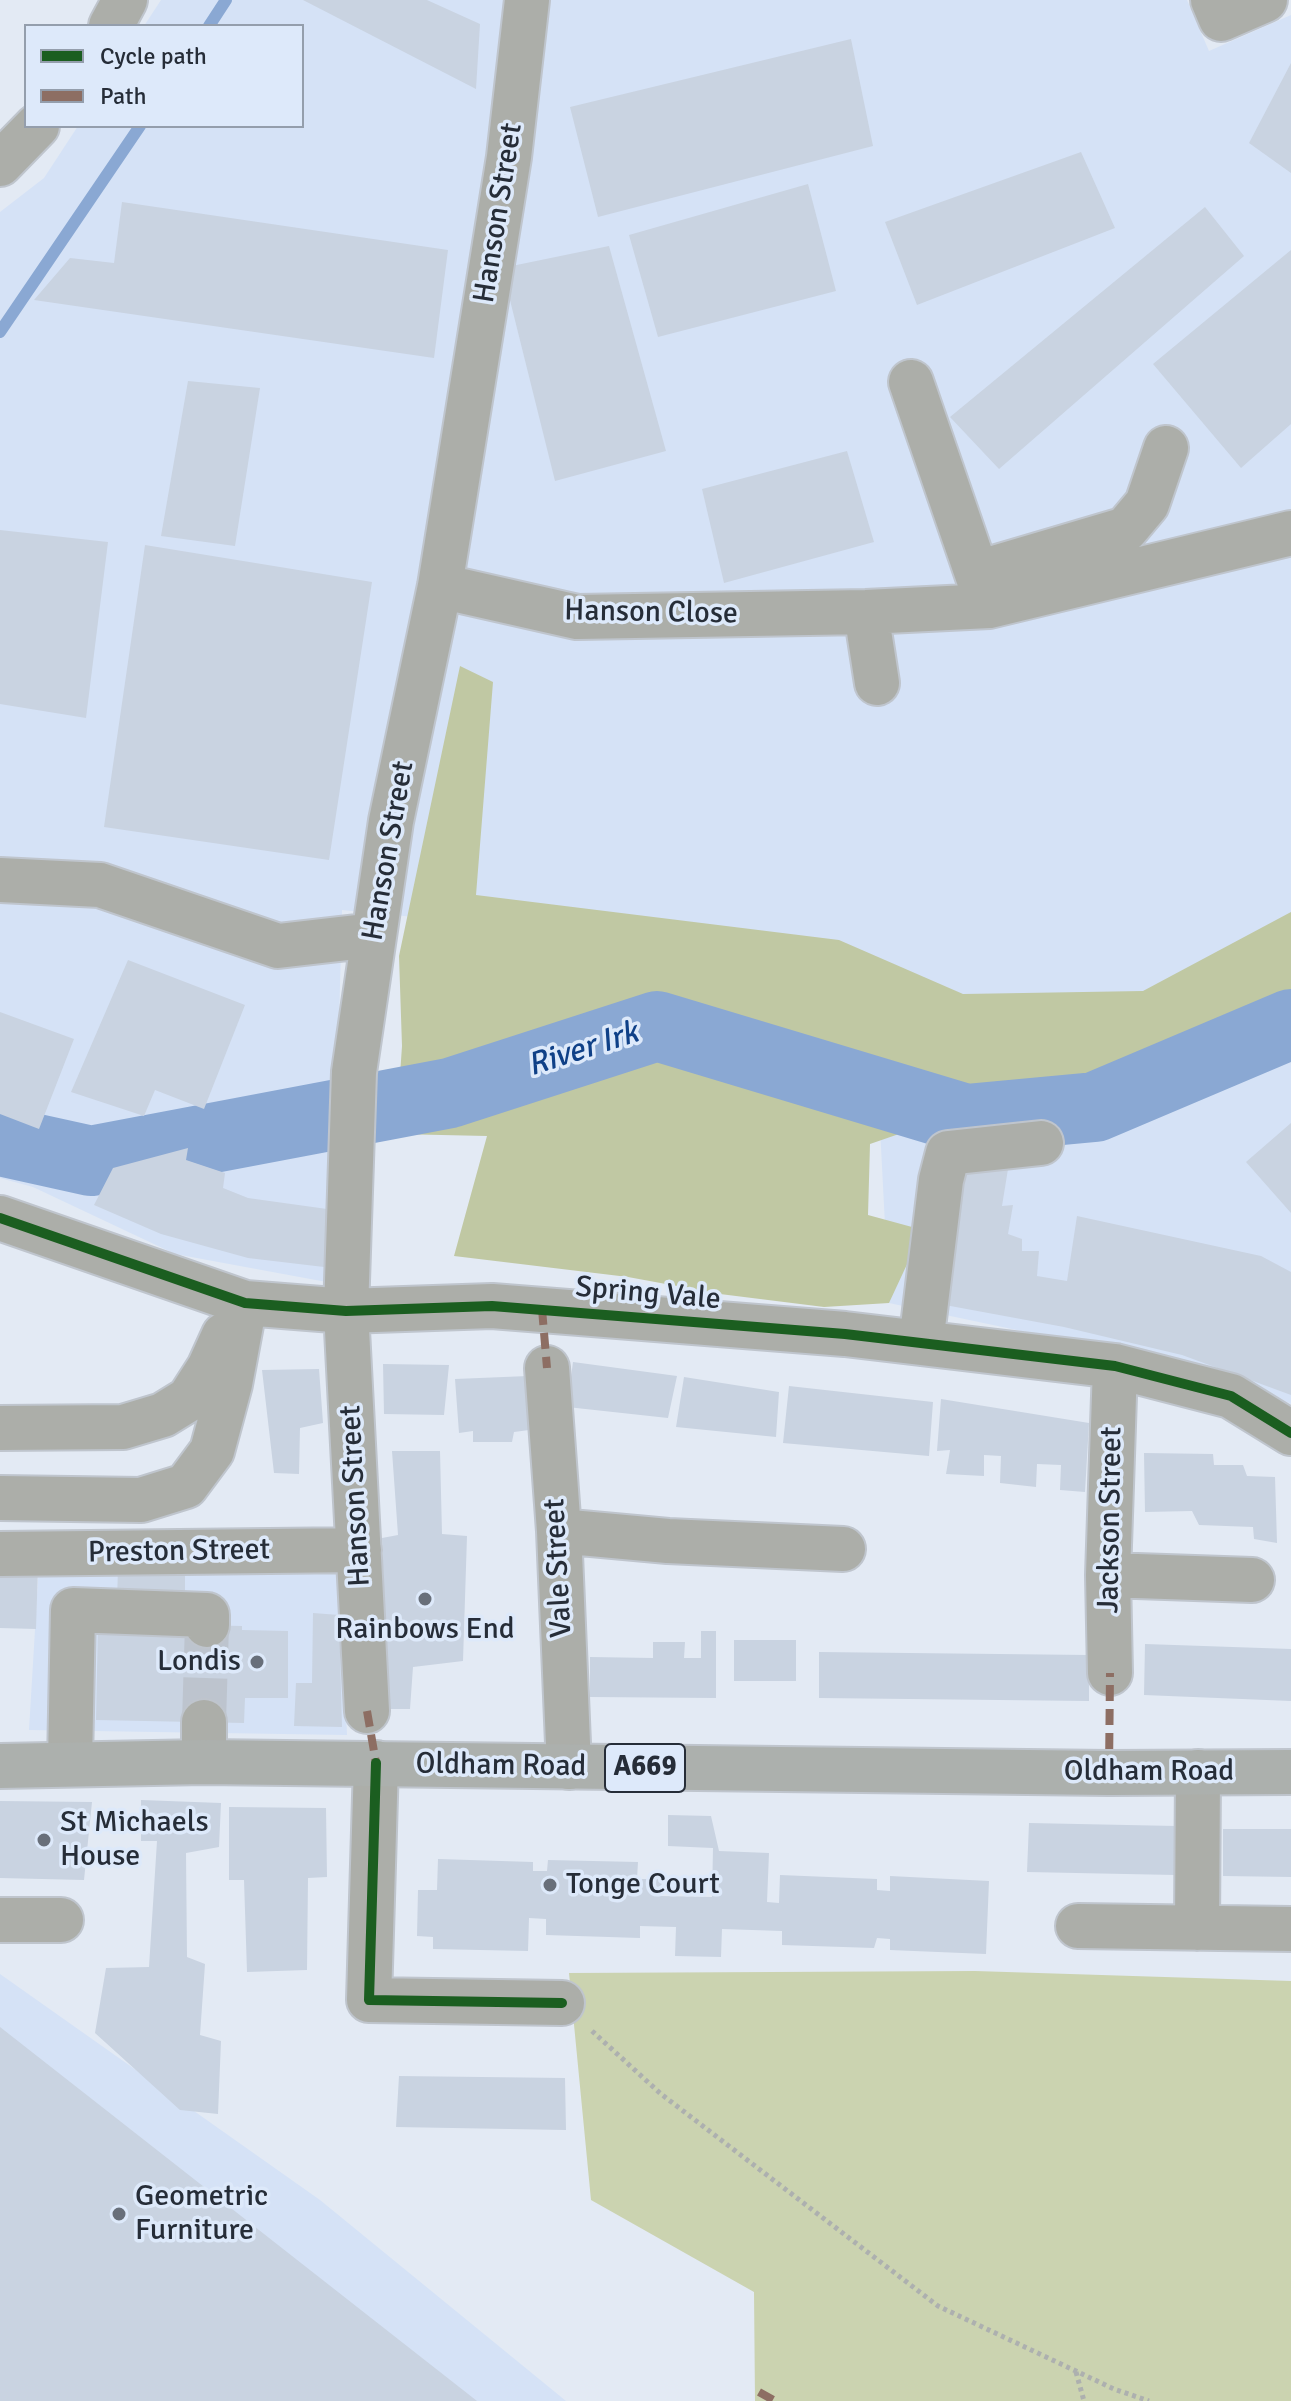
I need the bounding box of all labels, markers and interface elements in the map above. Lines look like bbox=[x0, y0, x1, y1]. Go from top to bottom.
legend bbox=[24, 24, 304, 128]
text: Cycle path bbox=[100, 41, 207, 71]
text: Path bbox=[100, 81, 146, 111]
street label: Hanson Street bbox=[467, 120, 531, 306]
street label: Hanson Close bbox=[564, 593, 738, 633]
street label: Hanson Street bbox=[356, 758, 422, 944]
water label: River Irk bbox=[523, 1014, 643, 1086]
street label: Spring Vale bbox=[574, 1270, 722, 1318]
street label: Hanson Street bbox=[333, 1404, 379, 1588]
street label: Jackson Street bbox=[1091, 1426, 1131, 1614]
street label: Vale Street bbox=[537, 1497, 581, 1639]
street label: Preston Street bbox=[88, 1532, 270, 1572]
marker: Rainbows End bbox=[416, 1590, 434, 1608]
place label: Rainbows End bbox=[335, 1612, 515, 1648]
place label: Londis bbox=[157, 1644, 241, 1680]
marker: Londis bbox=[248, 1653, 266, 1671]
road number: A669 bbox=[605, 1744, 685, 1792]
street label: Oldham Road bbox=[415, 1747, 587, 1785]
street label: Oldham Road bbox=[1064, 1754, 1234, 1790]
place label: St Michaels House bbox=[60, 1805, 209, 1876]
marker: St Michaels House bbox=[35, 1831, 53, 1849]
place label: Tonge Court bbox=[566, 1867, 720, 1903]
marker: Tonge Court bbox=[541, 1876, 559, 1894]
place label: Geometric Furniture bbox=[135, 2179, 268, 2250]
marker: Geometric Furniture bbox=[110, 2205, 128, 2223]

